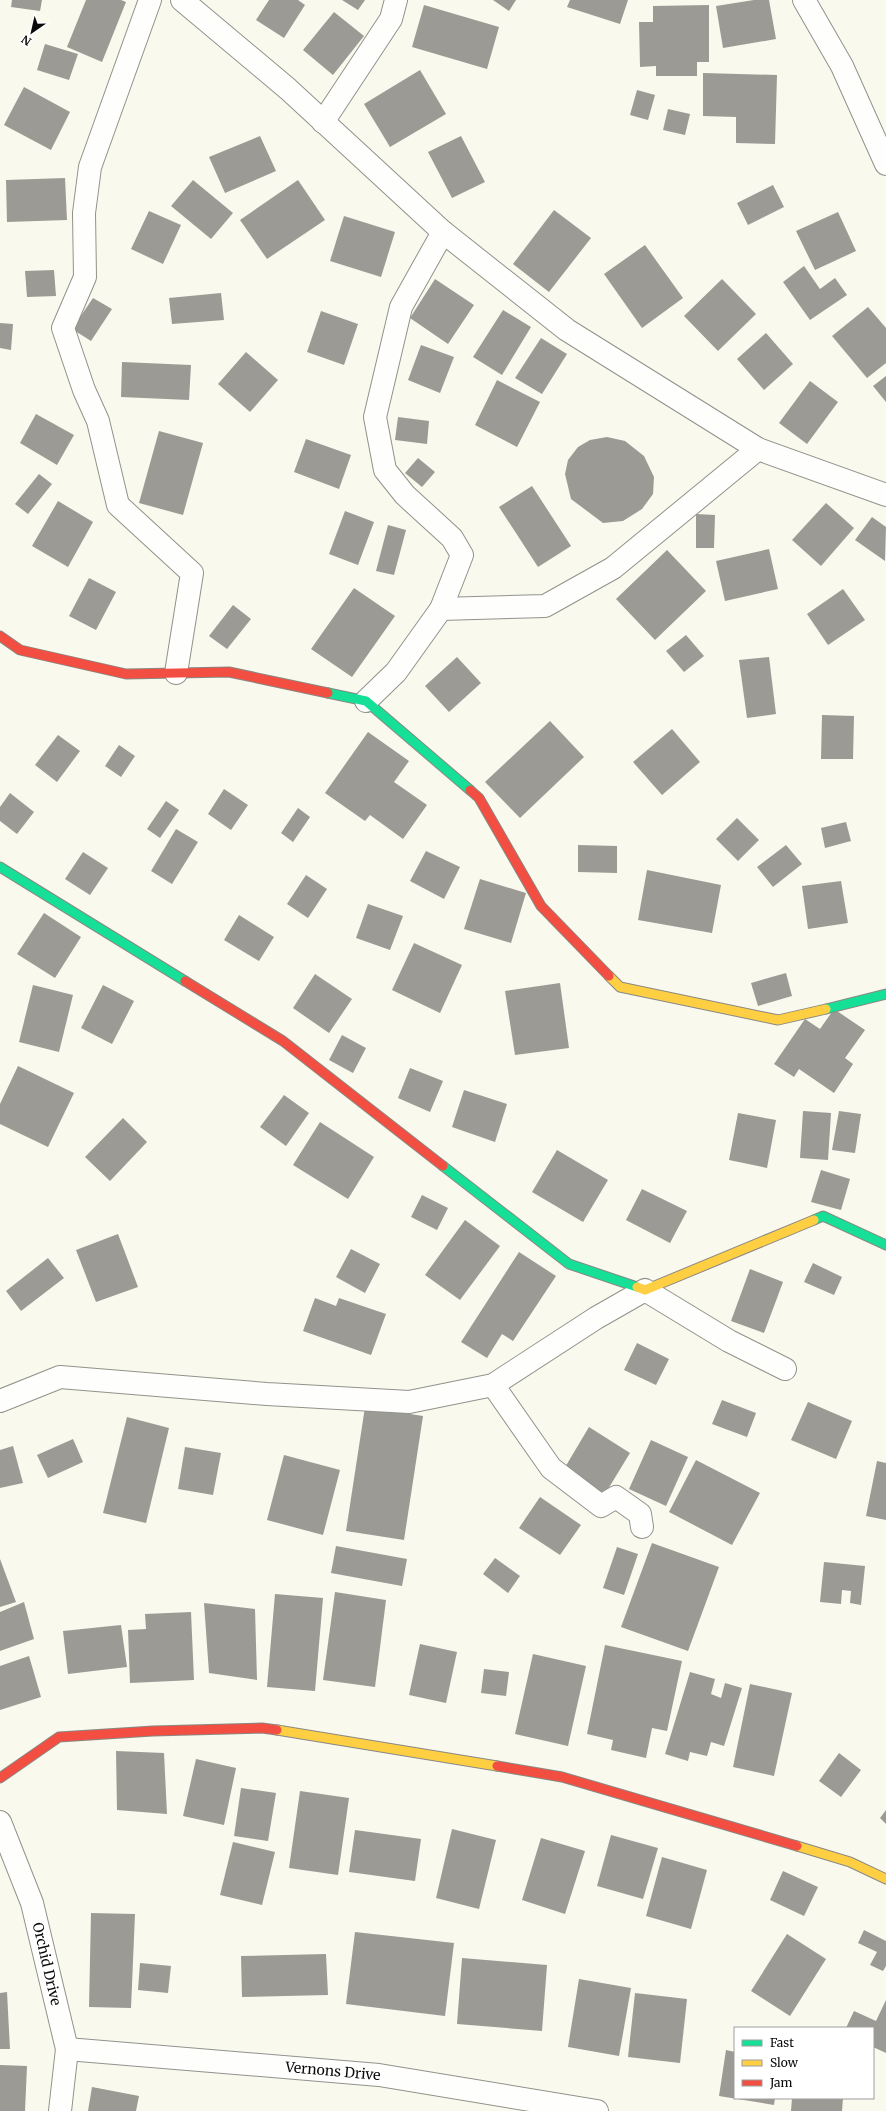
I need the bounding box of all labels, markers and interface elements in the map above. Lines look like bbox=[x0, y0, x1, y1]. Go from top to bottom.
north arrow bbox=[12, 12, 52, 52]
text: N bbox=[19, 32, 34, 49]
street label: Orchid Drive bbox=[29, 1921, 65, 2007]
legend bbox=[734, 2027, 874, 2099]
text: Fast bbox=[770, 2035, 794, 2050]
text: Slow bbox=[770, 2055, 799, 2070]
street label: Vernons Drive bbox=[284, 2058, 381, 2084]
text: Jam bbox=[769, 2075, 793, 2090]

